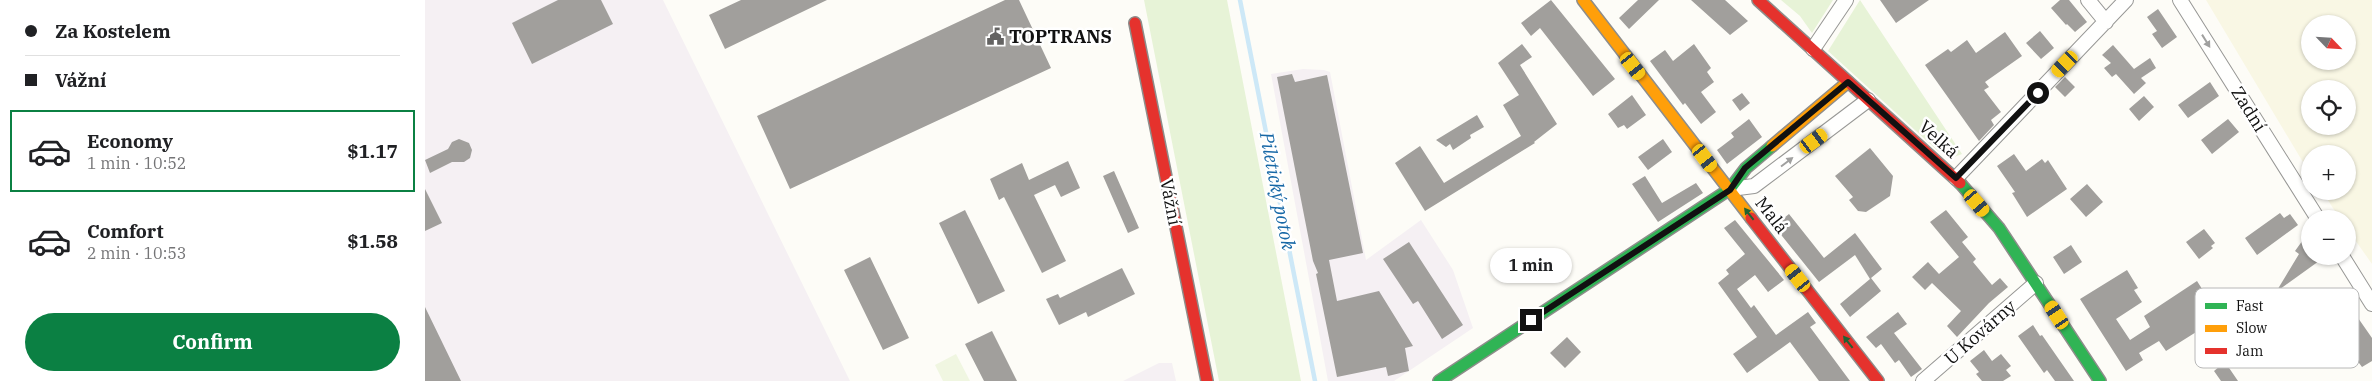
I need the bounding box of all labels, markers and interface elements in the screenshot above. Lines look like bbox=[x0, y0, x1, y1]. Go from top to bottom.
north arrow bbox=[2301, 15, 2356, 70]
map controls bbox=[2301, 15, 2356, 265]
text: Za Kostelem bbox=[55, 19, 171, 43]
place label: TOPTRANS bbox=[1009, 25, 1112, 48]
public building icon: TOPTRANS bbox=[985, 26, 1005, 46]
one-way arrow bbox=[2201, 35, 2211, 48]
car bbox=[2049, 48, 2080, 80]
car bbox=[1617, 50, 1648, 82]
text: Vážní bbox=[55, 68, 106, 92]
button: locate bbox=[2301, 80, 2356, 135]
route start bbox=[2027, 82, 2049, 104]
street label: Zadní bbox=[2226, 82, 2272, 136]
street label: Velká bbox=[1914, 115, 1964, 163]
car bbox=[1797, 126, 1830, 156]
icon: car bbox=[27, 129, 72, 174]
text: Economy bbox=[87, 129, 173, 153]
water label: Piletický potok bbox=[1255, 129, 1301, 253]
text: $1.17 bbox=[347, 139, 398, 163]
car bbox=[1689, 142, 1720, 174]
button: + bbox=[2301, 145, 2356, 200]
text: 1 min · 10:52 bbox=[87, 153, 186, 173]
one-way arrow bbox=[1780, 156, 1793, 167]
street label: Vážní bbox=[1155, 177, 1187, 228]
car bbox=[1961, 187, 1992, 219]
street label: Malá bbox=[1750, 192, 1794, 238]
one-way arrow bbox=[1743, 208, 1754, 221]
button: − bbox=[2301, 210, 2356, 265]
icon: car bbox=[27, 219, 72, 264]
text: Comfort bbox=[87, 219, 164, 243]
text: $1.58 bbox=[347, 229, 398, 253]
text: 2 min · 10:53 bbox=[87, 243, 186, 263]
callout: 1 min bbox=[1490, 248, 1572, 282]
text: 1 min bbox=[1509, 255, 1553, 275]
car bbox=[1782, 262, 1813, 294]
legend bbox=[2195, 288, 2359, 368]
street label: U Kovárny bbox=[1939, 294, 2021, 369]
text: Fast bbox=[2236, 297, 2264, 315]
car bbox=[2042, 298, 2071, 332]
route end bbox=[1520, 309, 1542, 331]
button: Confirm bbox=[25, 313, 400, 371]
text: Slow bbox=[2236, 319, 2267, 337]
one-way arrow bbox=[1843, 336, 1853, 349]
text: Jam bbox=[2236, 342, 2263, 360]

